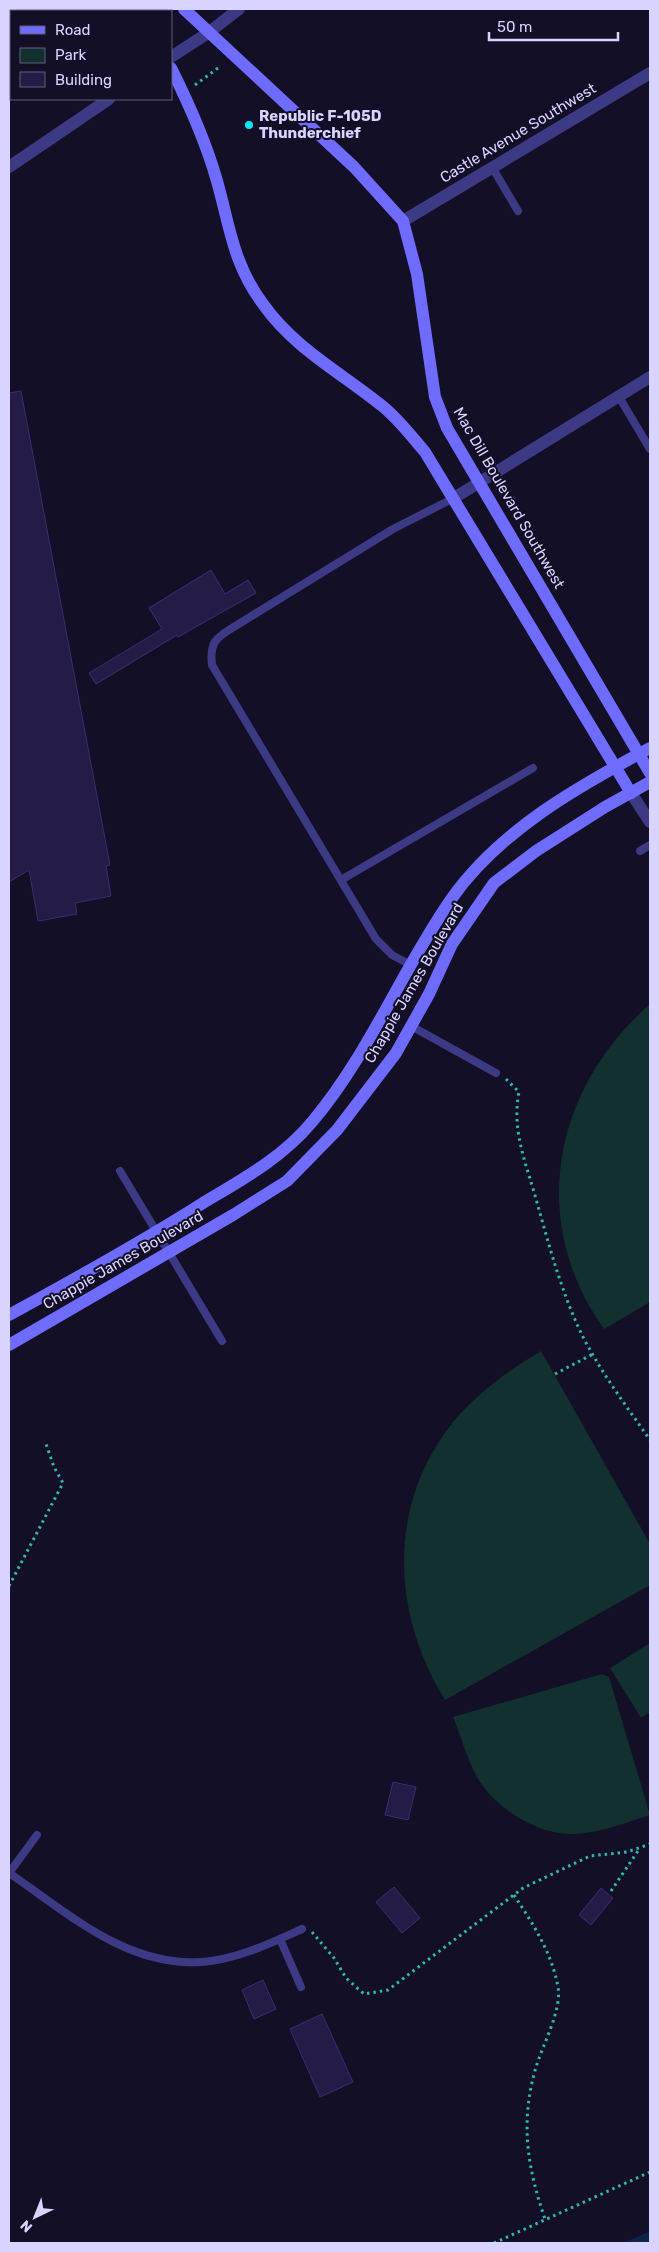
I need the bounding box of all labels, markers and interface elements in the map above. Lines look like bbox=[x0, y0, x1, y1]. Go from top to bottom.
legend bbox=[10, 10, 172, 100]
scale bar bbox=[489, 10, 618, 42]
text: 50 m bbox=[497, 18, 532, 36]
text: Road bbox=[55, 21, 91, 39]
text: Park bbox=[55, 46, 86, 64]
text: Building bbox=[55, 71, 112, 89]
street label: Castle Avenue Southwest bbox=[437, 79, 599, 187]
place label: Republic F-105D Thunderchief bbox=[259, 107, 382, 142]
marker: Republic F-105D Thunderchief bbox=[243, 119, 255, 131]
street label: Mac Dill Boulevard Southwest bbox=[450, 404, 568, 592]
street label: Chappie James Boulevard bbox=[361, 900, 467, 1066]
street label: Chappie James Boulevard bbox=[40, 1207, 206, 1313]
north arrow bbox=[10, 2192, 60, 2242]
text: N bbox=[17, 2216, 36, 2236]

